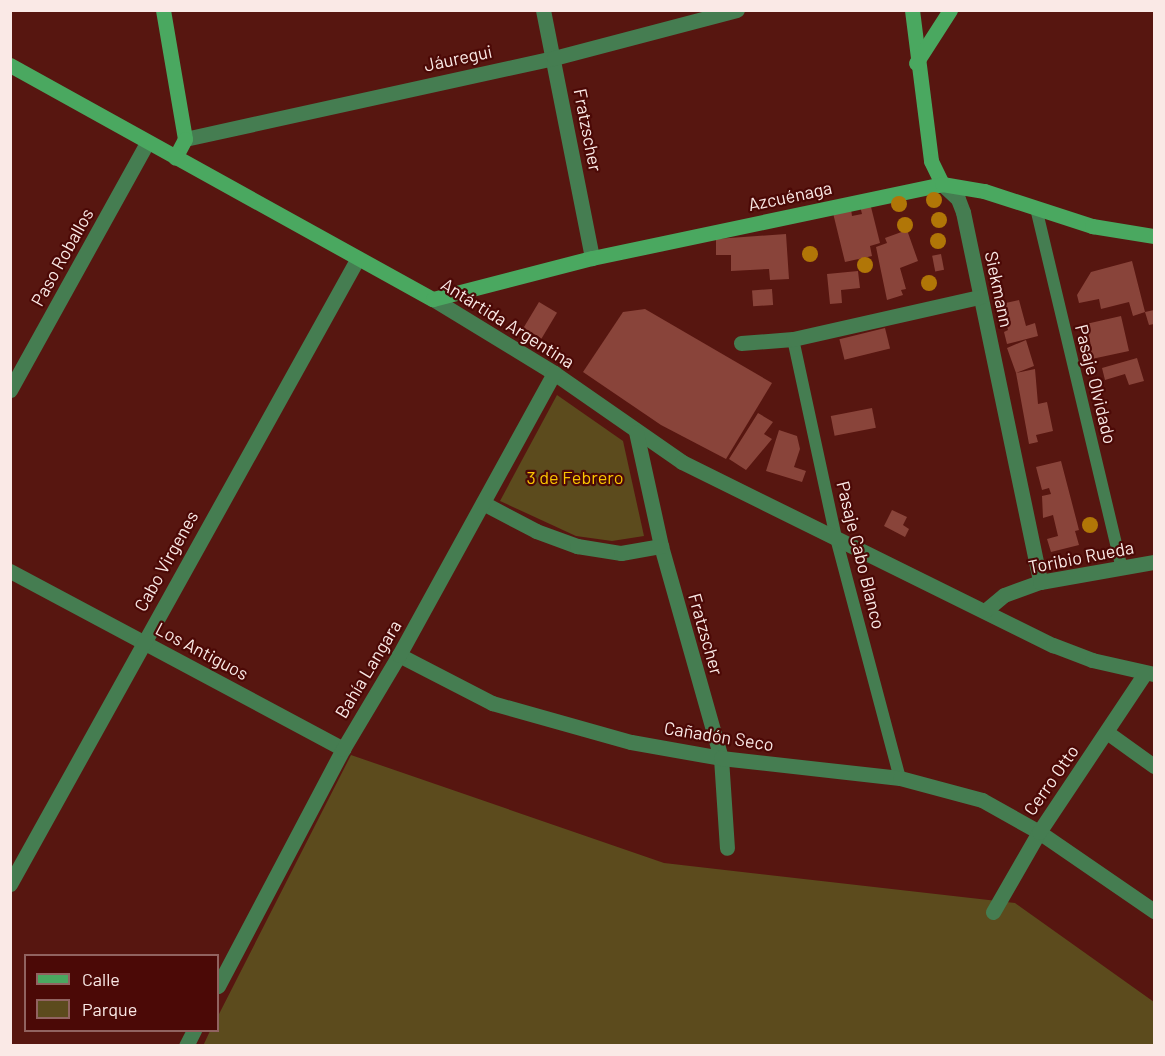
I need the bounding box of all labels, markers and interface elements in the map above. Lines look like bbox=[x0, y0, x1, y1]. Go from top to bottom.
street label: Jáuregui bbox=[422, 40, 494, 76]
street label: Fratzscher bbox=[569, 87, 607, 173]
street label: Azcuénaga bbox=[746, 177, 834, 215]
street label: Paso Roballos bbox=[26, 204, 98, 310]
street label: Siekmann bbox=[980, 249, 1018, 329]
street label: Antártida Argentina bbox=[437, 273, 579, 373]
street label: Pasaje Olvidado bbox=[1071, 322, 1121, 446]
park label: 3 de Febrero bbox=[526, 466, 624, 488]
street label: Pasaje Cabo Blanco bbox=[832, 479, 890, 631]
street label: Cabo Virgenes bbox=[130, 507, 202, 615]
street label: Toribio Rueda bbox=[1026, 536, 1136, 578]
street label: Fratzscher bbox=[684, 591, 728, 677]
street label: Bahía Langara bbox=[330, 616, 406, 722]
street label: Los Antiguos bbox=[152, 618, 252, 684]
street label: Cañadón Seco bbox=[663, 717, 775, 755]
street label: Cerro Otto bbox=[1019, 741, 1083, 819]
legend bbox=[24, 954, 219, 1032]
text: Calle bbox=[82, 968, 120, 990]
text: Parque bbox=[82, 998, 137, 1020]

